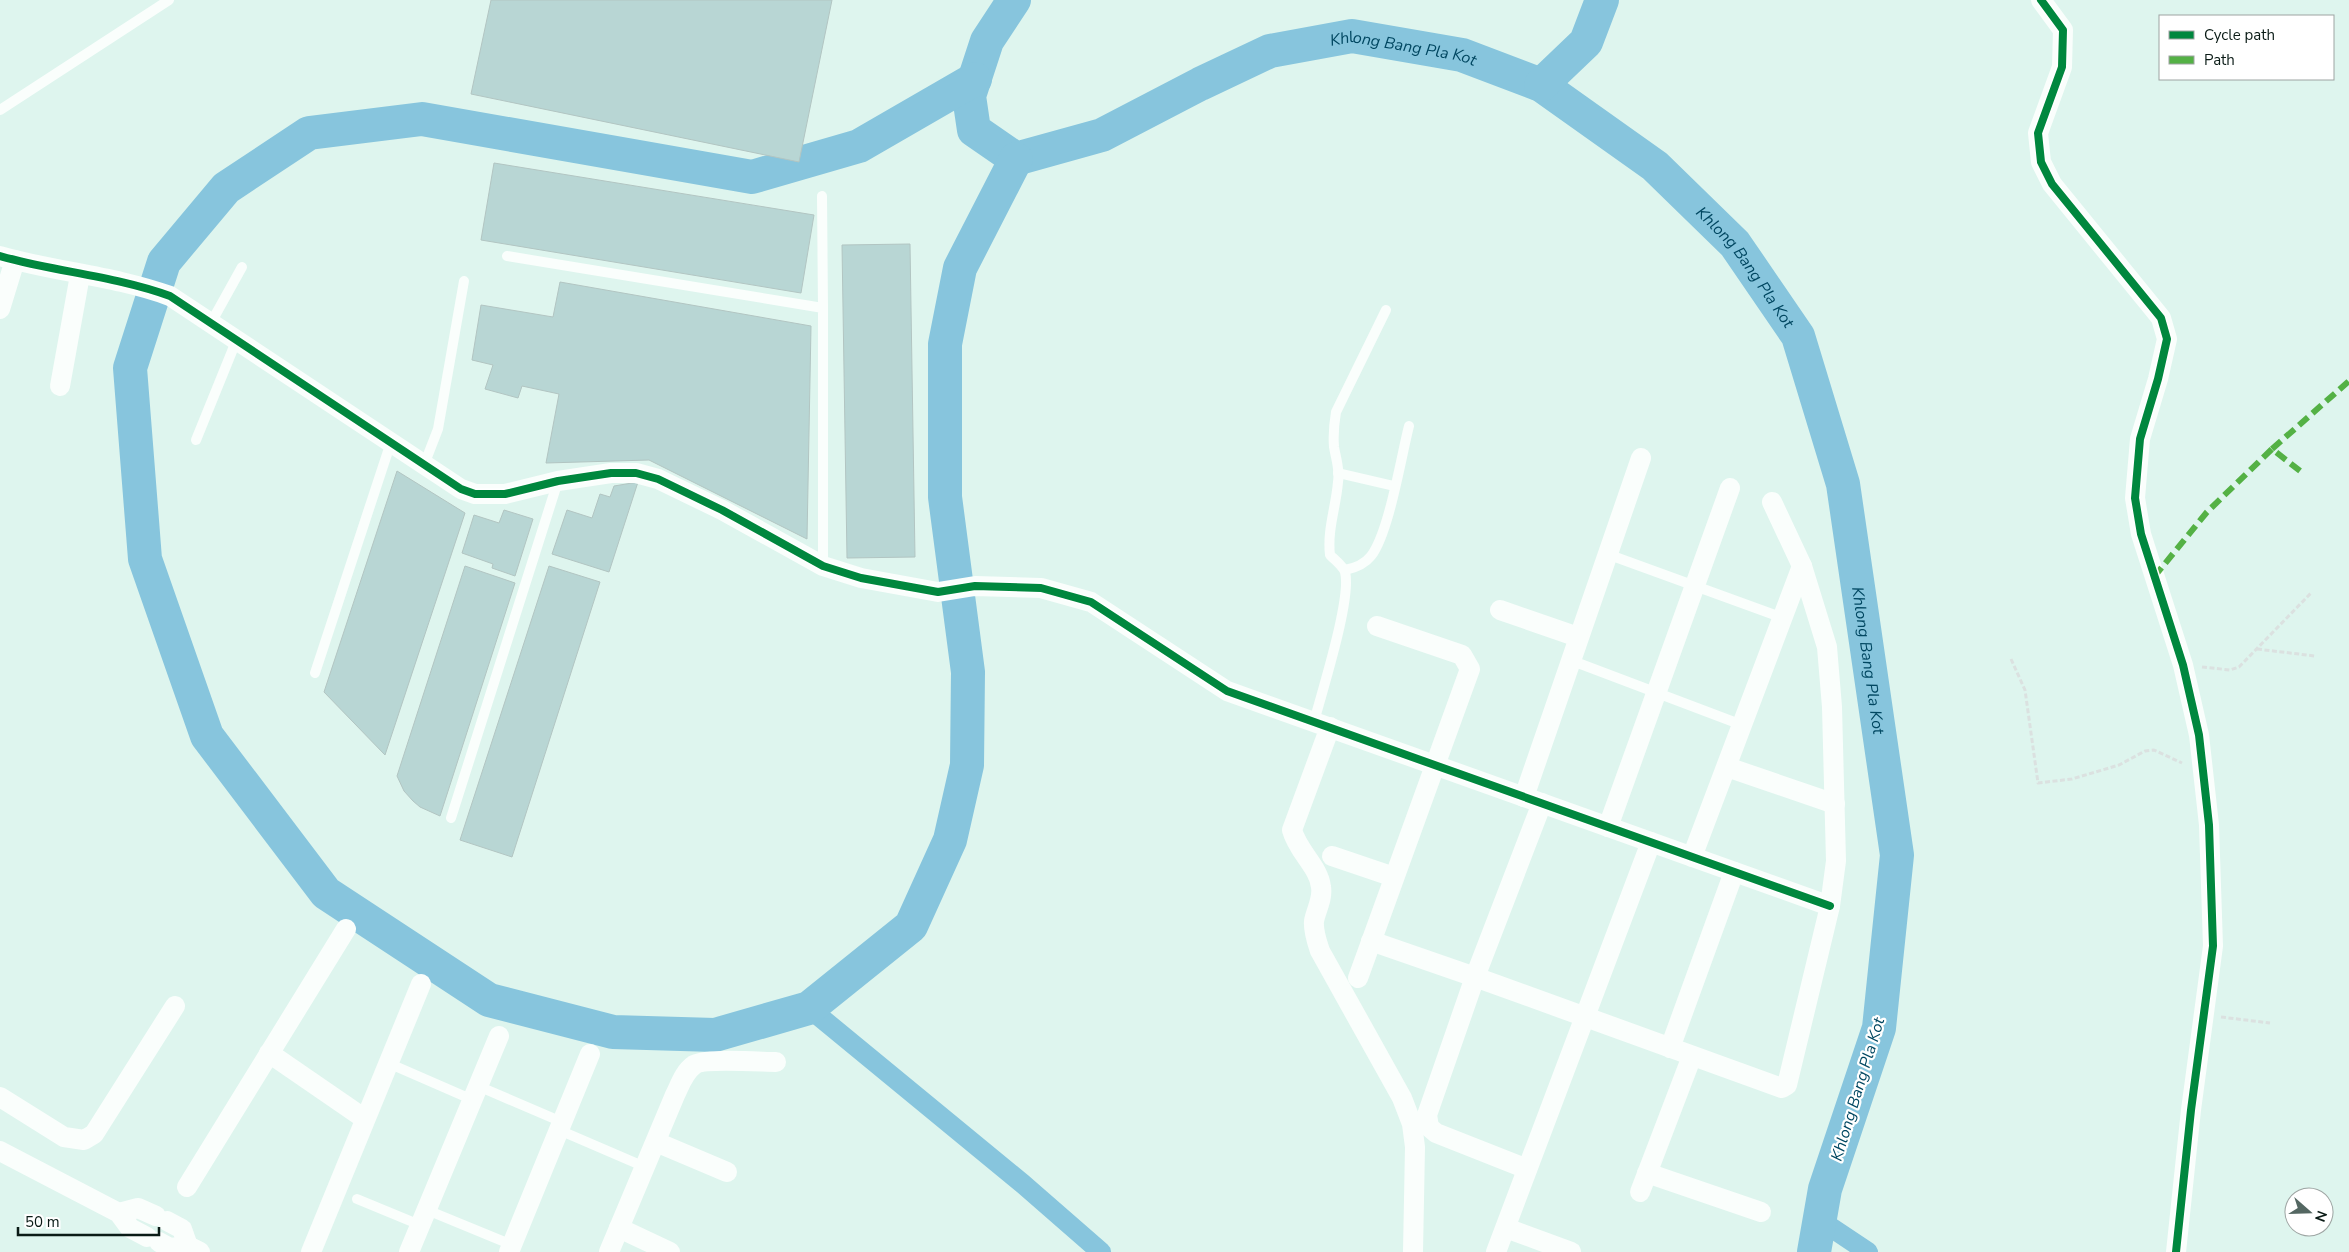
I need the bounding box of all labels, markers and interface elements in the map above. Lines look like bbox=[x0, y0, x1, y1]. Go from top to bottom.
legend bbox=[2159, 15, 2334, 80]
text: Cycle path bbox=[2204, 25, 2275, 45]
water label: Khlong Bang Pla Kot bbox=[1328, 26, 1480, 72]
text: Path bbox=[2204, 50, 2235, 70]
water label: Khlong Bang Pla Kot bbox=[1691, 202, 1799, 333]
water label: Khlong Bang Pla Kot bbox=[1846, 585, 1889, 736]
water label: Khlong Bang Pla Kot bbox=[1826, 1015, 1890, 1164]
north arrow bbox=[2284, 1187, 2334, 1237]
scale bar bbox=[18, 1204, 159, 1236]
text: N bbox=[2310, 1208, 2331, 1224]
text: 50 m bbox=[25, 1212, 60, 1232]

